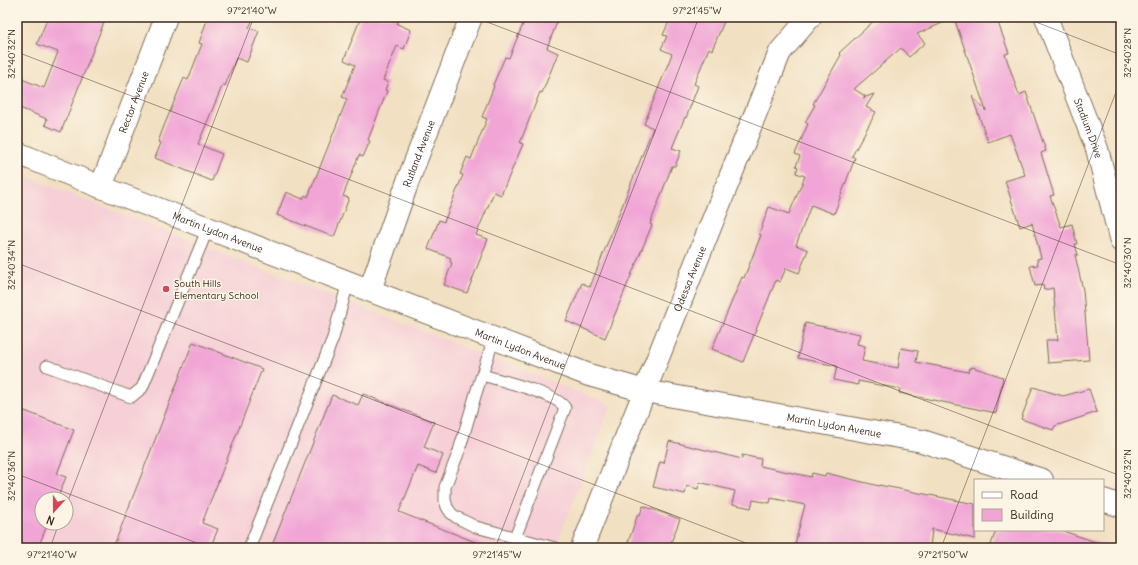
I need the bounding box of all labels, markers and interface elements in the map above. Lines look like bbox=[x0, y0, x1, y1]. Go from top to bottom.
text: 97°21'40"W bbox=[227, 4, 277, 17]
text: 97°21'45"W bbox=[672, 4, 722, 17]
text: 32°40'28"N bbox=[1121, 28, 1134, 78]
text: 32°40'32"N bbox=[5, 29, 18, 79]
street label: Rector Avenue bbox=[116, 69, 152, 135]
street label: Stadium Drive bbox=[1071, 96, 1105, 160]
street label: Rutland Avenue bbox=[400, 118, 438, 189]
street label: Martin Lydon Avenue bbox=[171, 209, 265, 256]
text: 32°40'30"N bbox=[1121, 237, 1134, 289]
text: 32°40'34"N bbox=[5, 240, 18, 290]
street label: Odessa Avenue bbox=[671, 244, 709, 314]
place label: South Hills Elementary School bbox=[174, 277, 259, 302]
marker: South Hills Elementary School bbox=[161, 284, 171, 294]
street label: Martin Lydon Avenue bbox=[473, 326, 567, 372]
street label: Martin Lydon Avenue bbox=[786, 411, 882, 441]
text: 32°40'32"N bbox=[1121, 449, 1134, 499]
text: 32°40'36"N bbox=[5, 451, 18, 501]
legend bbox=[974, 479, 1104, 531]
text: Road bbox=[1010, 487, 1038, 502]
north arrow bbox=[34, 491, 74, 531]
text: Building bbox=[1010, 507, 1054, 522]
text: N bbox=[44, 512, 56, 528]
text: 97°21'40"W bbox=[27, 548, 77, 561]
text: 97°21'45"W bbox=[472, 548, 522, 561]
text: 97°21'50"W bbox=[918, 548, 968, 561]

